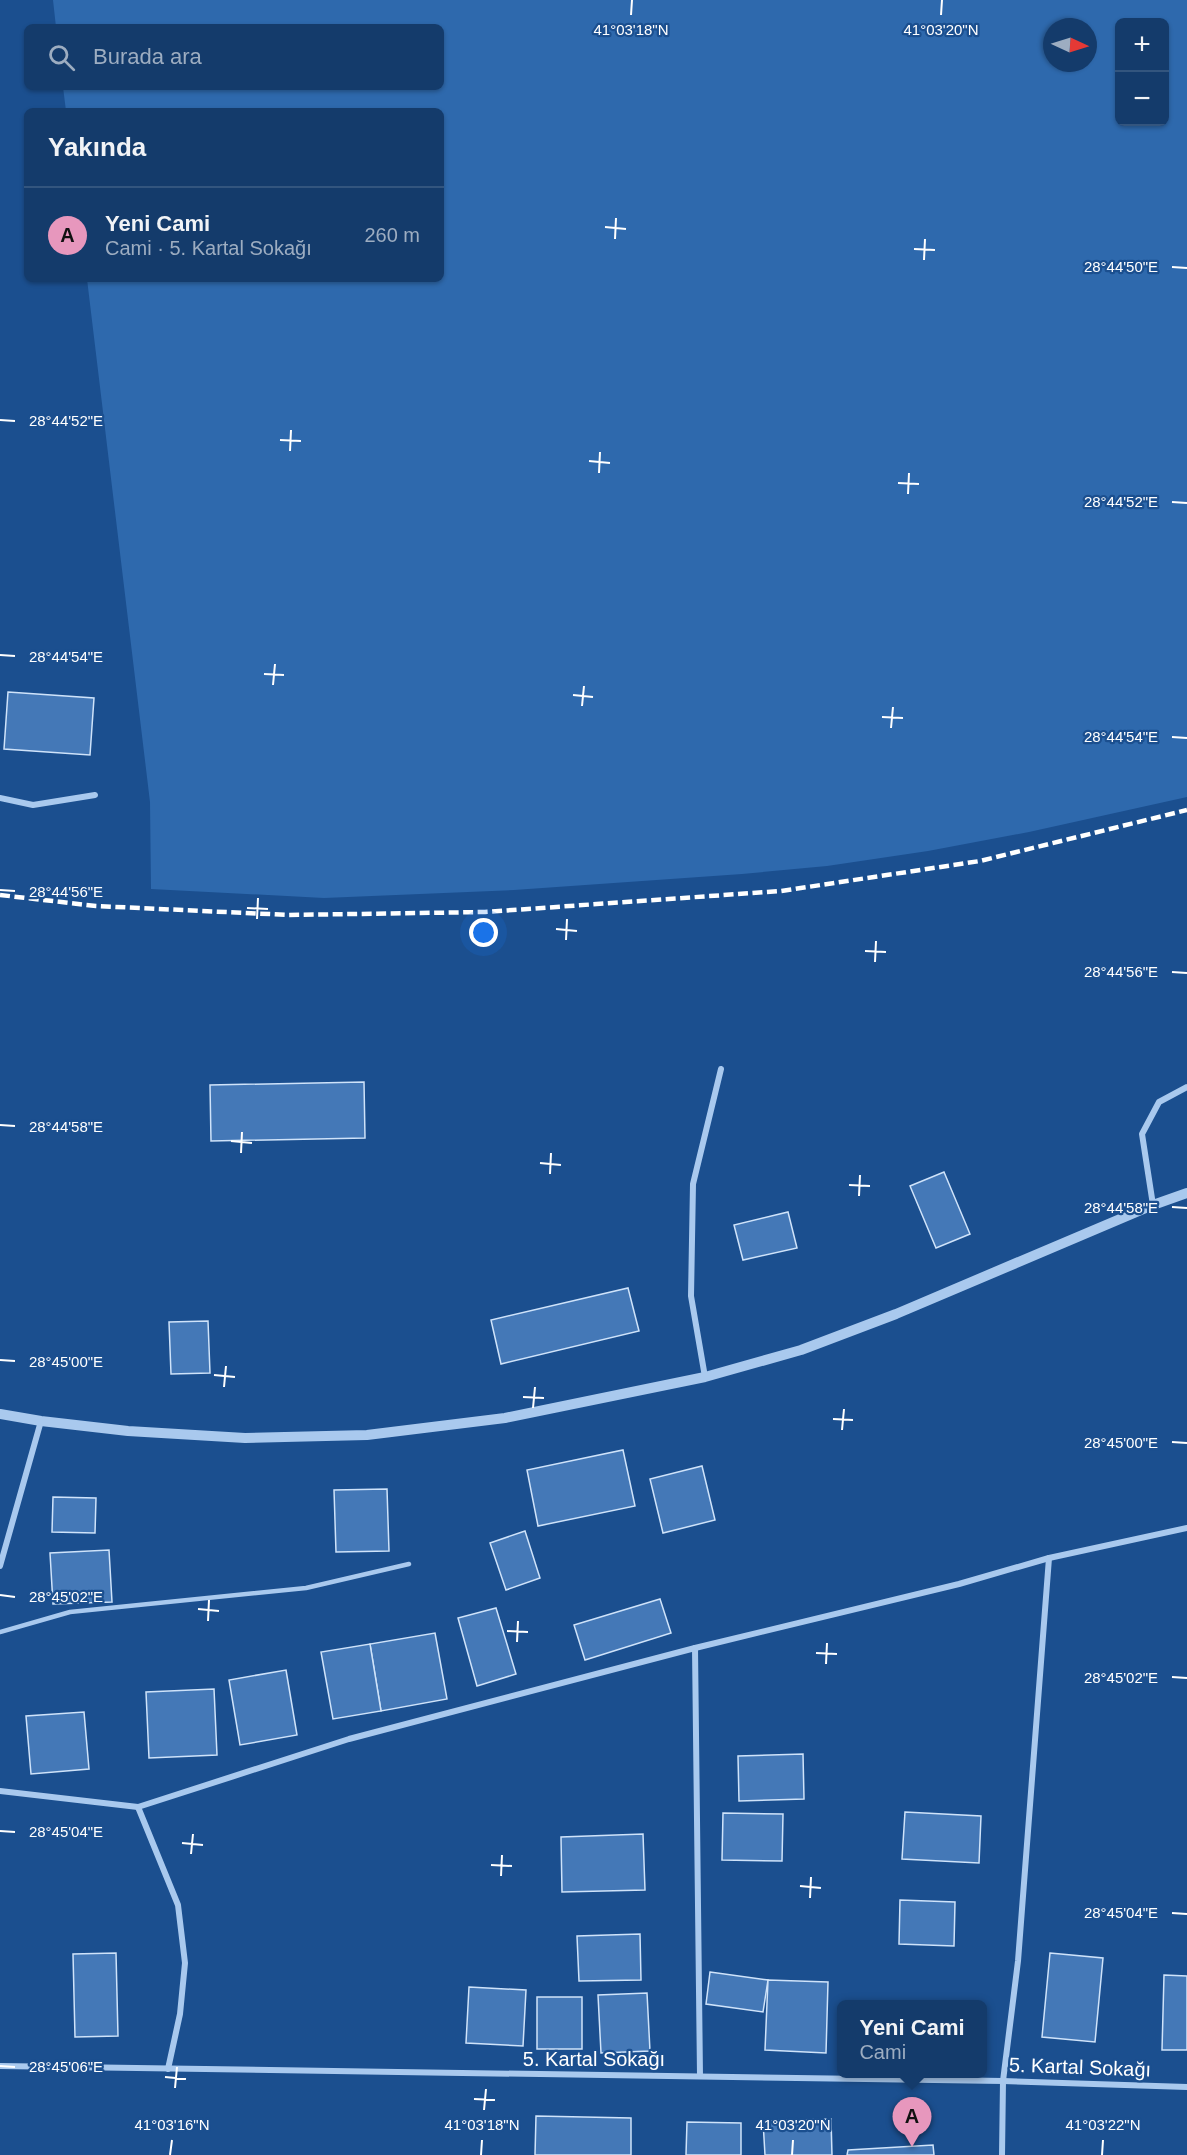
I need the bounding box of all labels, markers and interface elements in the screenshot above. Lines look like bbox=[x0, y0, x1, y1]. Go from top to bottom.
north arrow bbox=[1043, 18, 1097, 72]
map controls bbox=[1115, 18, 1169, 126]
button: + bbox=[1115, 18, 1169, 72]
text: 41°03'18"N bbox=[593, 21, 669, 38]
text: 41°03'20"N bbox=[903, 21, 979, 38]
search box bbox=[24, 24, 444, 90]
icon: search bbox=[45, 41, 78, 74]
text: Burada ara bbox=[93, 44, 202, 69]
button: − bbox=[1115, 72, 1169, 126]
text: Yakında bbox=[48, 132, 146, 162]
text: Yeni Cami bbox=[105, 211, 210, 236]
text: A bbox=[60, 224, 75, 246]
text: 260 m bbox=[364, 224, 420, 246]
text: Cami · 5. Kartal Sokağı bbox=[105, 237, 312, 259]
text: 28°44'50"E bbox=[1084, 258, 1158, 275]
text: 28°44'52"E bbox=[29, 412, 103, 429]
text: 28°44'52"E bbox=[1084, 493, 1158, 510]
text: 28°44'54"E bbox=[29, 648, 103, 665]
text: 28°44'54"E bbox=[1084, 728, 1158, 745]
text: 28°44'56"E bbox=[29, 883, 103, 900]
your location bbox=[469, 918, 498, 947]
text: 28°44'56"E bbox=[1084, 963, 1158, 980]
text: 28°44'58"E bbox=[29, 1118, 103, 1135]
text: 28°44'58"E bbox=[1084, 1199, 1158, 1216]
text: 28°45'00"E bbox=[29, 1353, 103, 1370]
text: 28°45'00"E bbox=[1084, 1434, 1158, 1451]
text: 28°45'02"E bbox=[29, 1588, 103, 1605]
text: 28°45'02"E bbox=[1084, 1669, 1158, 1686]
text: 28°45'04"E bbox=[29, 1823, 103, 1840]
text: 28°45'04"E bbox=[1084, 1904, 1158, 1921]
popup bbox=[837, 2000, 987, 2078]
text: Yeni Cami bbox=[859, 2015, 965, 2040]
text: Cami bbox=[859, 2041, 906, 2063]
street label: 5. Kartal Sokağı bbox=[523, 2048, 665, 2070]
street label: 5. Kartal Sokağı bbox=[1009, 2054, 1151, 2080]
text: 28°45'06"E bbox=[29, 2058, 103, 2075]
pin: A bbox=[892, 2098, 932, 2147]
text: 41°03'16"N bbox=[134, 2116, 210, 2133]
text: 41°03'18"N bbox=[444, 2116, 520, 2133]
text: 41°03'20"N bbox=[755, 2116, 831, 2133]
text: 41°03'22"N bbox=[1065, 2116, 1141, 2133]

